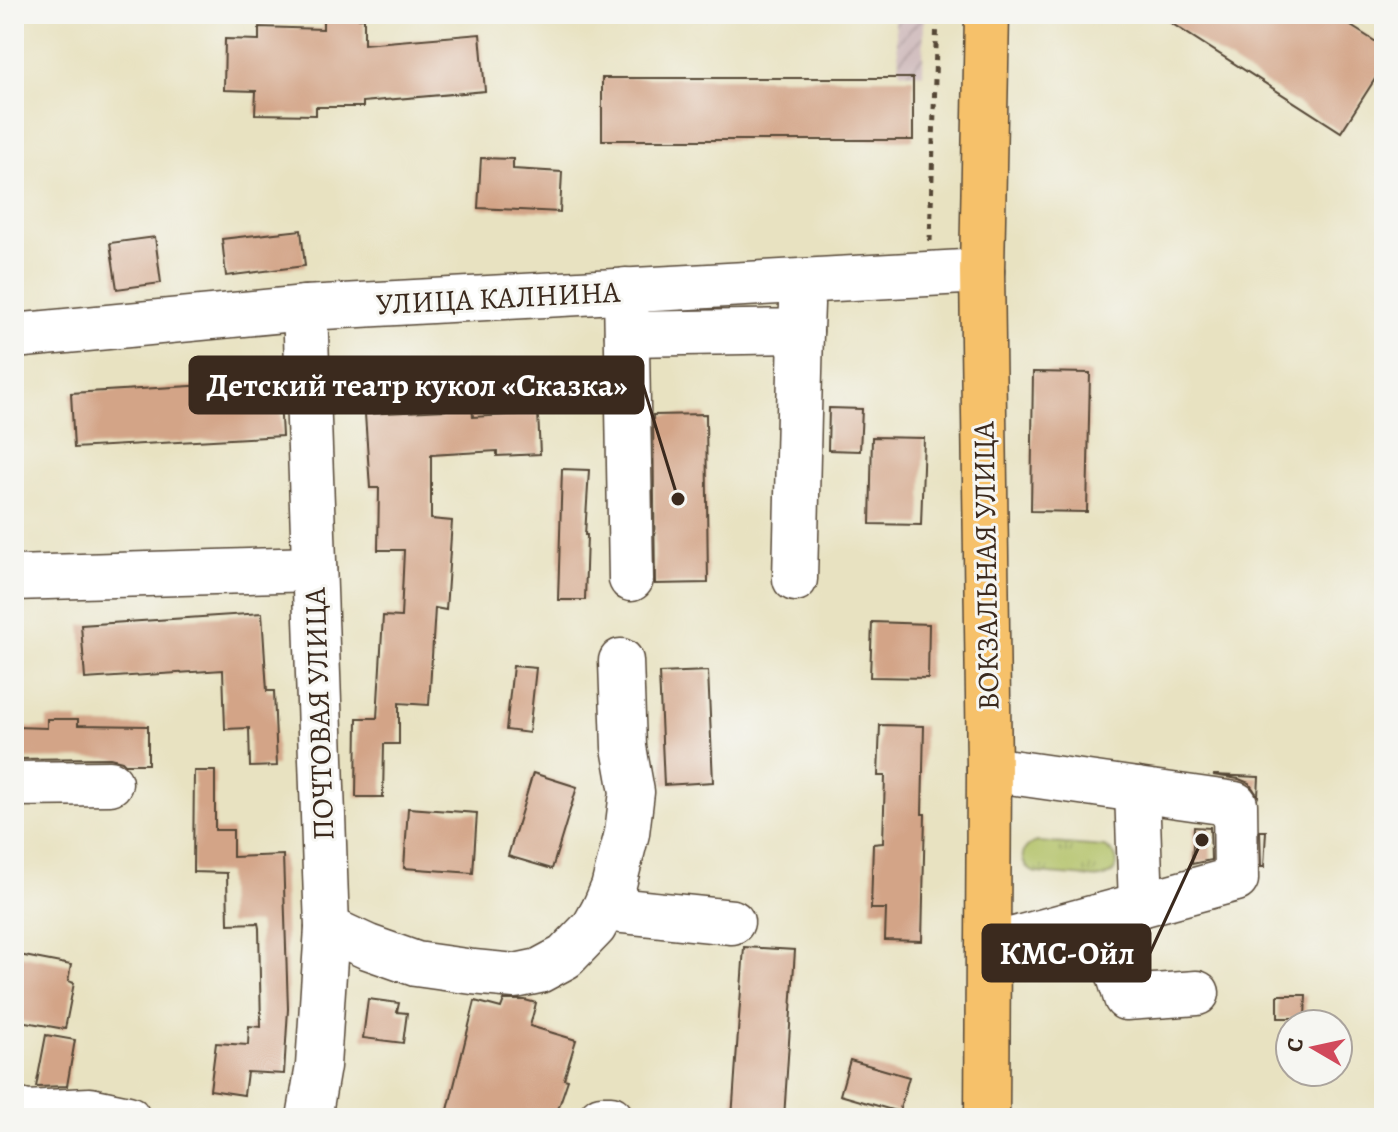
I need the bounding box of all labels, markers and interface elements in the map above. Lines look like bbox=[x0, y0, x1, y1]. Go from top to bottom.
street label: УЛИЦА КАЛНИНА bbox=[375, 272, 622, 324]
callout: Детский театр кукол «Сказка» bbox=[190, 357, 643, 413]
text: Детский театр кукол «Сказка» bbox=[206, 363, 628, 407]
street label: ВОКЗАЛЬНАЯ УЛИЦА bbox=[963, 421, 1009, 711]
street label: ПОЧТОВАЯ УЛИЦА bbox=[295, 586, 343, 841]
callout: КМС-Ойл bbox=[983, 925, 1150, 981]
text: КМС-Ойл bbox=[999, 931, 1135, 975]
north arrow bbox=[1274, 1008, 1354, 1088]
text: С bbox=[1279, 1036, 1311, 1054]

